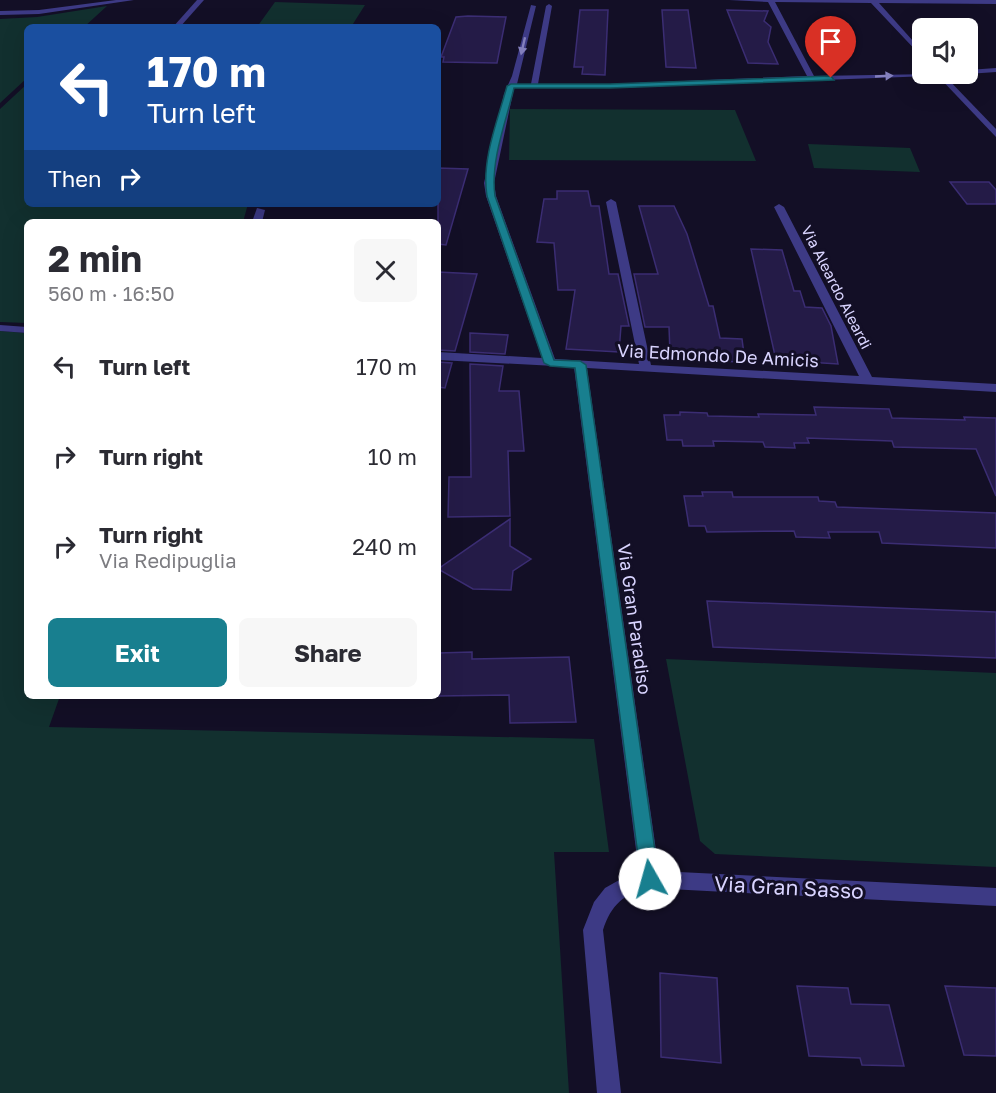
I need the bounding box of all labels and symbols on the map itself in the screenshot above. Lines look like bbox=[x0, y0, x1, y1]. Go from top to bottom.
pin bbox=[805, 16, 856, 78]
one-way arrow bbox=[518, 37, 528, 56]
one-way arrow bbox=[875, 71, 894, 80]
street label: Via Aleardo Aleardi bbox=[798, 222, 876, 352]
street label: Via Edmondo De Amicis bbox=[617, 339, 819, 371]
street label: Via Gran Paradiso bbox=[614, 542, 656, 696]
position arrow bbox=[618, 847, 682, 911]
street label: Via Gran Sasso bbox=[714, 870, 864, 904]

